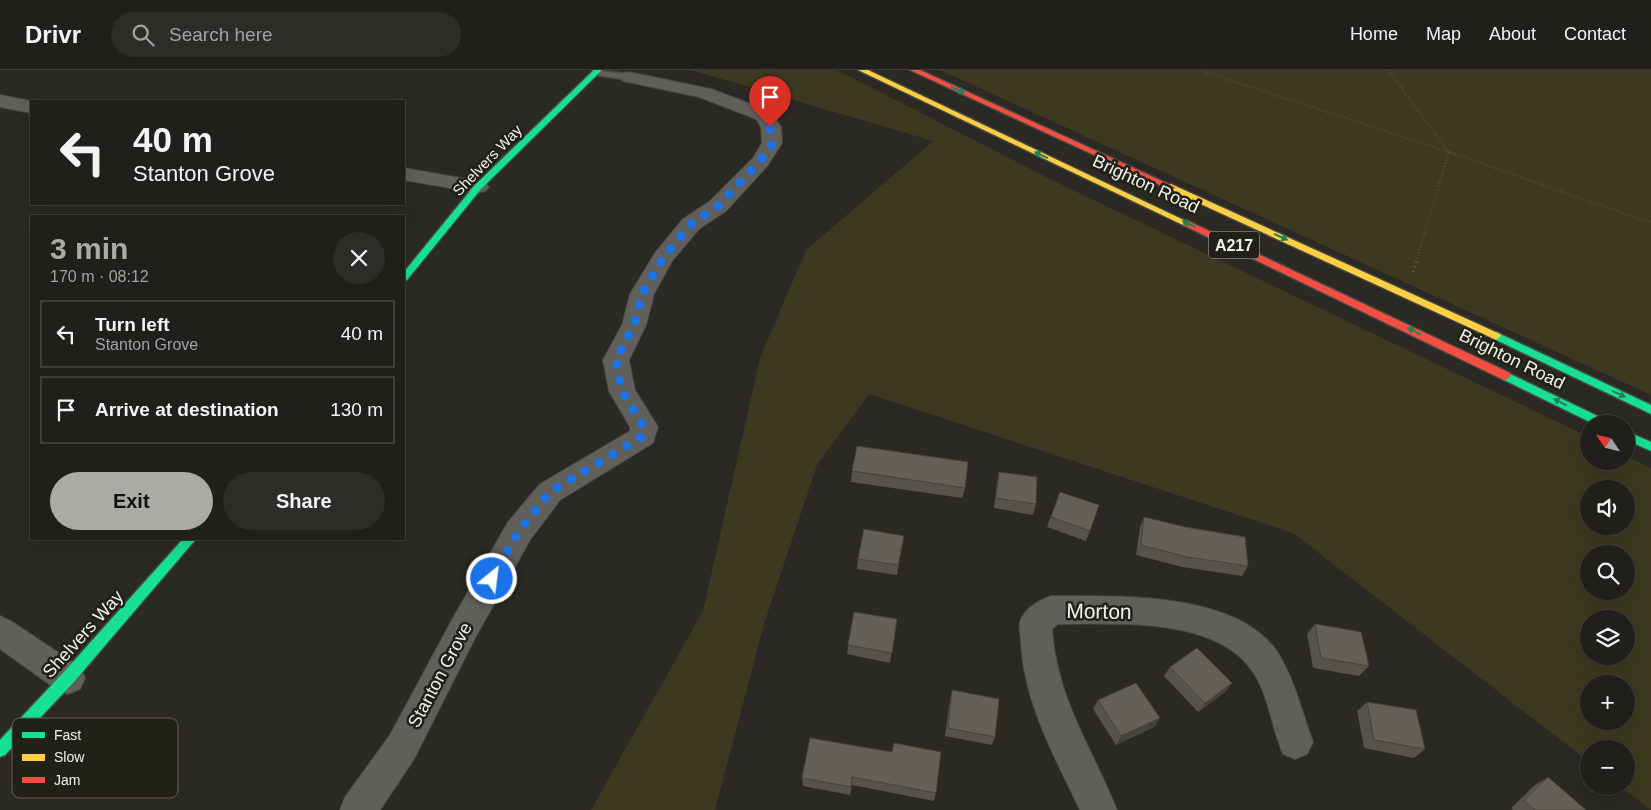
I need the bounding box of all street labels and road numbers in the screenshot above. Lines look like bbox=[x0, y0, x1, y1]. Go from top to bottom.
street label: Shelvers Way bbox=[449, 121, 525, 199]
street label: Brighton Road bbox=[1090, 151, 1202, 217]
road number: A217 bbox=[1209, 232, 1259, 258]
street label: Brighton Road bbox=[1456, 325, 1568, 393]
street label: Shelvers Way bbox=[39, 586, 127, 682]
street label: Morton bbox=[1066, 599, 1132, 623]
street label: Stanton Grove bbox=[404, 619, 476, 731]

